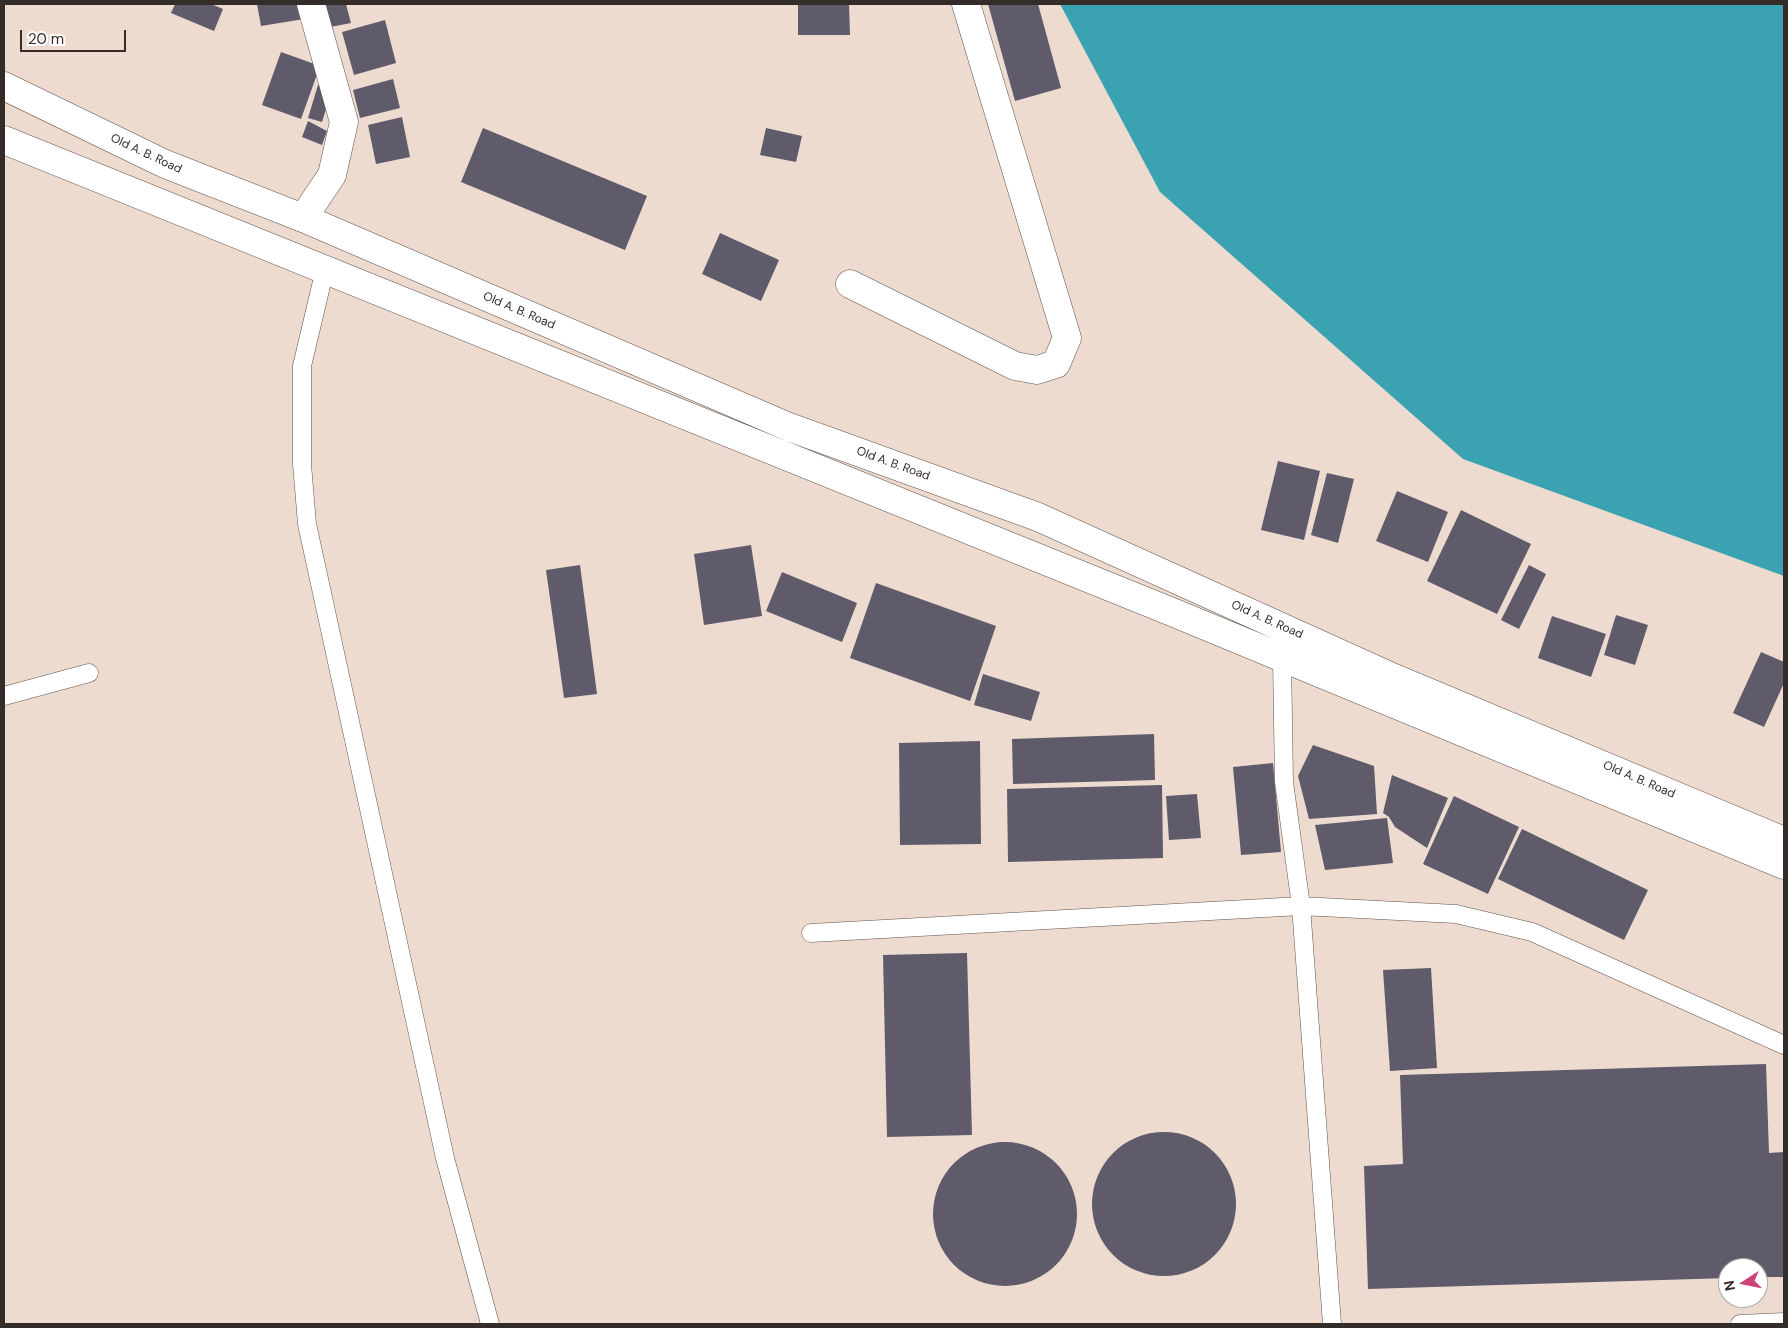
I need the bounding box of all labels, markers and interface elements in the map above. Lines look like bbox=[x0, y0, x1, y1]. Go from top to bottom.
scale bar bbox=[22, 20, 129, 52]
text: 20 m bbox=[28, 29, 64, 49]
street label: Old A. B. Road bbox=[108, 131, 184, 177]
street label: Old A. B. Road bbox=[481, 289, 557, 333]
street label: Old A. B. Road bbox=[854, 444, 932, 484]
street label: Old A. B. Road bbox=[1229, 598, 1305, 642]
street label: Old A. B. Road bbox=[1601, 758, 1677, 802]
north arrow bbox=[1718, 1258, 1768, 1308]
text: N bbox=[1719, 1279, 1739, 1292]

